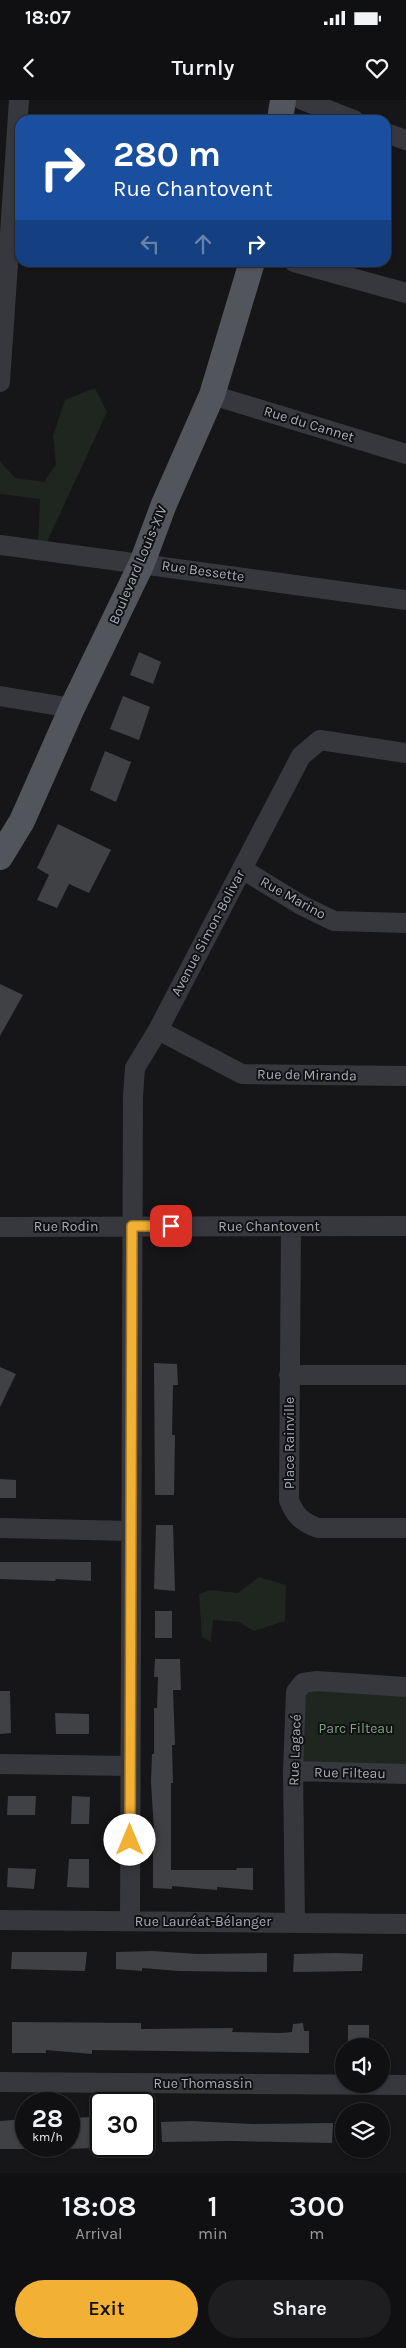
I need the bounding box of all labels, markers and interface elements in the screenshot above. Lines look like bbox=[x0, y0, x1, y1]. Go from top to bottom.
text: 18:07 bbox=[25, 7, 71, 29]
icon: back bbox=[15, 54, 43, 82]
icon: heart bbox=[363, 54, 391, 82]
text: Turnly bbox=[172, 55, 234, 81]
text: 280 m bbox=[113, 134, 221, 175]
icon: right bbox=[30, 135, 95, 200]
text: Rue Chantovent bbox=[113, 176, 273, 202]
icon: left bbox=[136, 230, 164, 258]
icon: ahead bbox=[189, 230, 217, 258]
icon: right bbox=[242, 230, 270, 258]
street label: Rue du Cannet bbox=[262, 402, 356, 446]
street label: Boulevard Louis-XIV bbox=[105, 503, 171, 627]
street label: Rue Bessette bbox=[161, 557, 245, 585]
street label: Avenue Simon-Bolivar bbox=[168, 866, 249, 999]
street label: Rue Marino bbox=[257, 873, 329, 923]
street label: Rue de Miranda bbox=[257, 1066, 357, 1084]
pin bbox=[150, 1205, 192, 1247]
icon: arrive bbox=[157, 1212, 185, 1240]
street label: Rue Rodin bbox=[34, 1218, 98, 1235]
street label: Rue Chantovent bbox=[218, 1218, 320, 1235]
street label: Place Rainville bbox=[281, 1397, 298, 1489]
street label: Rue Lagacé bbox=[285, 1714, 305, 1786]
park label: Parc Filteau bbox=[318, 1720, 394, 1737]
street label: Rue Filteau bbox=[314, 1764, 386, 1782]
position arrow bbox=[103, 1813, 155, 1865]
street label: Rue Lauréat-Bélanger bbox=[135, 1913, 272, 1930]
map controls bbox=[335, 2038, 390, 2158]
button: sound bbox=[335, 2038, 390, 2093]
street label: Rue Thomassin bbox=[154, 2075, 252, 2092]
speed limit sign: 30 bbox=[90, 2092, 155, 2157]
button: layers bbox=[335, 2103, 390, 2158]
text: 28 bbox=[32, 2104, 63, 2133]
text: km/h bbox=[32, 2130, 63, 2144]
text: 18:08 bbox=[61, 2188, 137, 2224]
text: 1 bbox=[207, 2188, 218, 2224]
text: 300 bbox=[289, 2188, 345, 2224]
text: Arrival bbox=[76, 2224, 122, 2243]
text: min bbox=[198, 2224, 227, 2243]
text: m bbox=[309, 2224, 324, 2243]
button: Exit bbox=[15, 2280, 198, 2338]
button: Share bbox=[208, 2280, 391, 2338]

